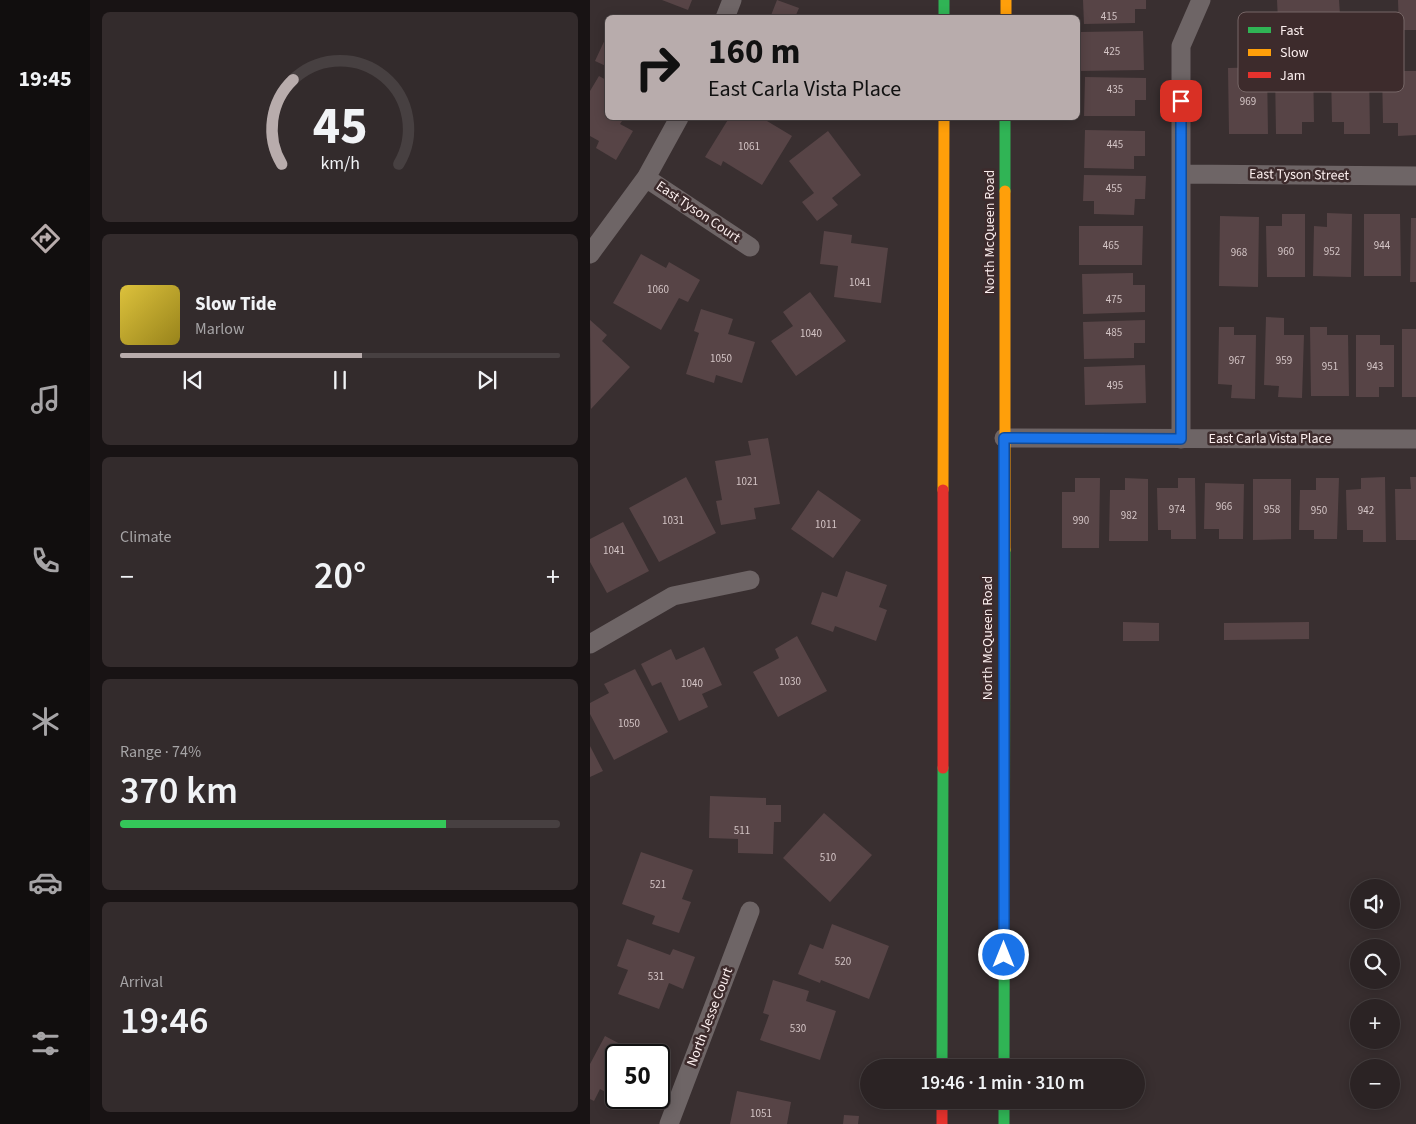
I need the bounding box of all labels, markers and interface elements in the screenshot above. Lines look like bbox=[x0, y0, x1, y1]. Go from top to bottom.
house number: 415 bbox=[1101, 9, 1117, 24]
legend bbox=[1238, 12, 1404, 92]
text: Fast bbox=[1280, 21, 1304, 41]
text: 160 m bbox=[708, 27, 800, 77]
icon: right bbox=[625, 35, 690, 100]
text: Slow bbox=[1280, 43, 1309, 63]
house number: 425 bbox=[1104, 44, 1120, 59]
text: 19:45 bbox=[18, 63, 72, 95]
text: Jam bbox=[1280, 66, 1305, 86]
text: East Carla Vista Place bbox=[708, 73, 901, 105]
pin bbox=[1160, 80, 1202, 122]
house number: 435 bbox=[1107, 82, 1123, 97]
icon: arrive bbox=[1167, 87, 1195, 115]
text: 45 bbox=[313, 90, 367, 164]
house number: 969 bbox=[1240, 94, 1256, 109]
house number: 445 bbox=[1107, 137, 1123, 152]
house number: 1061 bbox=[738, 139, 760, 154]
text: km/h bbox=[320, 151, 360, 176]
street label: East Tyson Street bbox=[1249, 164, 1349, 186]
street label: North McQueen Road bbox=[980, 170, 1000, 294]
street label: East Tyson Court bbox=[652, 176, 744, 248]
house number: 455 bbox=[1106, 181, 1122, 196]
icon: directions bbox=[28, 221, 63, 256]
house number: 465 bbox=[1103, 238, 1119, 253]
house number: 944 bbox=[1374, 238, 1391, 253]
house number: 960 bbox=[1278, 244, 1294, 259]
house number: 952 bbox=[1324, 244, 1340, 259]
house number: 968 bbox=[1231, 245, 1248, 260]
house number: 1041 bbox=[849, 275, 871, 290]
house number: 1060 bbox=[647, 282, 669, 297]
text: Slow Tide bbox=[195, 291, 276, 318]
house number: 475 bbox=[1106, 292, 1122, 307]
text: Marlow bbox=[195, 318, 244, 340]
house number: 485 bbox=[1106, 325, 1122, 340]
house number: 1040 bbox=[800, 326, 822, 341]
house number: 1050 bbox=[710, 351, 732, 366]
house number: 967 bbox=[1229, 353, 1245, 368]
house number: 959 bbox=[1276, 353, 1292, 368]
house number: 951 bbox=[1322, 359, 1338, 374]
house number: 943 bbox=[1367, 359, 1383, 374]
icon: previous bbox=[179, 366, 207, 394]
icon: pause bbox=[326, 366, 354, 394]
icon: next bbox=[473, 366, 501, 394]
house number: 495 bbox=[1107, 378, 1123, 393]
icon: music bbox=[28, 382, 63, 417]
street label: East Carla Vista Place bbox=[1209, 429, 1332, 449]
house number: 1021 bbox=[736, 474, 758, 489]
house number: 966 bbox=[1216, 499, 1233, 514]
house number: 974 bbox=[1169, 502, 1186, 517]
house number: 958 bbox=[1264, 502, 1281, 517]
house number: 950 bbox=[1311, 503, 1327, 518]
house number: 942 bbox=[1358, 503, 1374, 518]
house number: 982 bbox=[1121, 508, 1137, 523]
house number: 1031 bbox=[662, 513, 684, 528]
house number: 990 bbox=[1073, 513, 1089, 528]
house number: 1011 bbox=[815, 517, 837, 532]
text: Climate bbox=[120, 526, 171, 548]
icon: phone bbox=[28, 543, 63, 578]
house number: 1041 bbox=[603, 543, 625, 558]
text: 20° bbox=[314, 549, 366, 603]
text: − bbox=[120, 557, 134, 597]
text: + bbox=[546, 557, 560, 597]
street label: North McQueen Road bbox=[978, 576, 998, 700]
house number: 1030 bbox=[779, 674, 801, 689]
house number: 1040 bbox=[681, 676, 703, 691]
icon: climate bbox=[28, 704, 63, 739]
house number: 1050 bbox=[618, 716, 640, 731]
text: Range · 74% bbox=[120, 741, 201, 763]
text: 370 km bbox=[120, 764, 238, 818]
house number: 511 bbox=[734, 823, 750, 838]
house number: 510 bbox=[820, 850, 836, 865]
icon: car bbox=[28, 865, 63, 900]
house number: 521 bbox=[650, 877, 666, 892]
map controls bbox=[1350, 879, 1400, 1109]
button: sound bbox=[1350, 879, 1400, 929]
position arrow bbox=[977, 928, 1029, 980]
button: search bbox=[1350, 939, 1400, 989]
house number: 520 bbox=[835, 954, 851, 969]
street label: North Jesse Court bbox=[682, 964, 738, 1069]
house number: 531 bbox=[648, 969, 664, 984]
text: Arrival bbox=[120, 971, 163, 993]
text: 19:46 bbox=[120, 994, 208, 1048]
button: + bbox=[1350, 999, 1400, 1049]
house number: 530 bbox=[790, 1021, 806, 1036]
icon: filters bbox=[28, 1026, 63, 1061]
speed limit sign: 50 bbox=[605, 1044, 670, 1109]
button: − bbox=[1350, 1059, 1400, 1109]
text: 19:46 · 1 min · 310 m bbox=[920, 1070, 1085, 1097]
house number: 1051 bbox=[750, 1106, 772, 1121]

